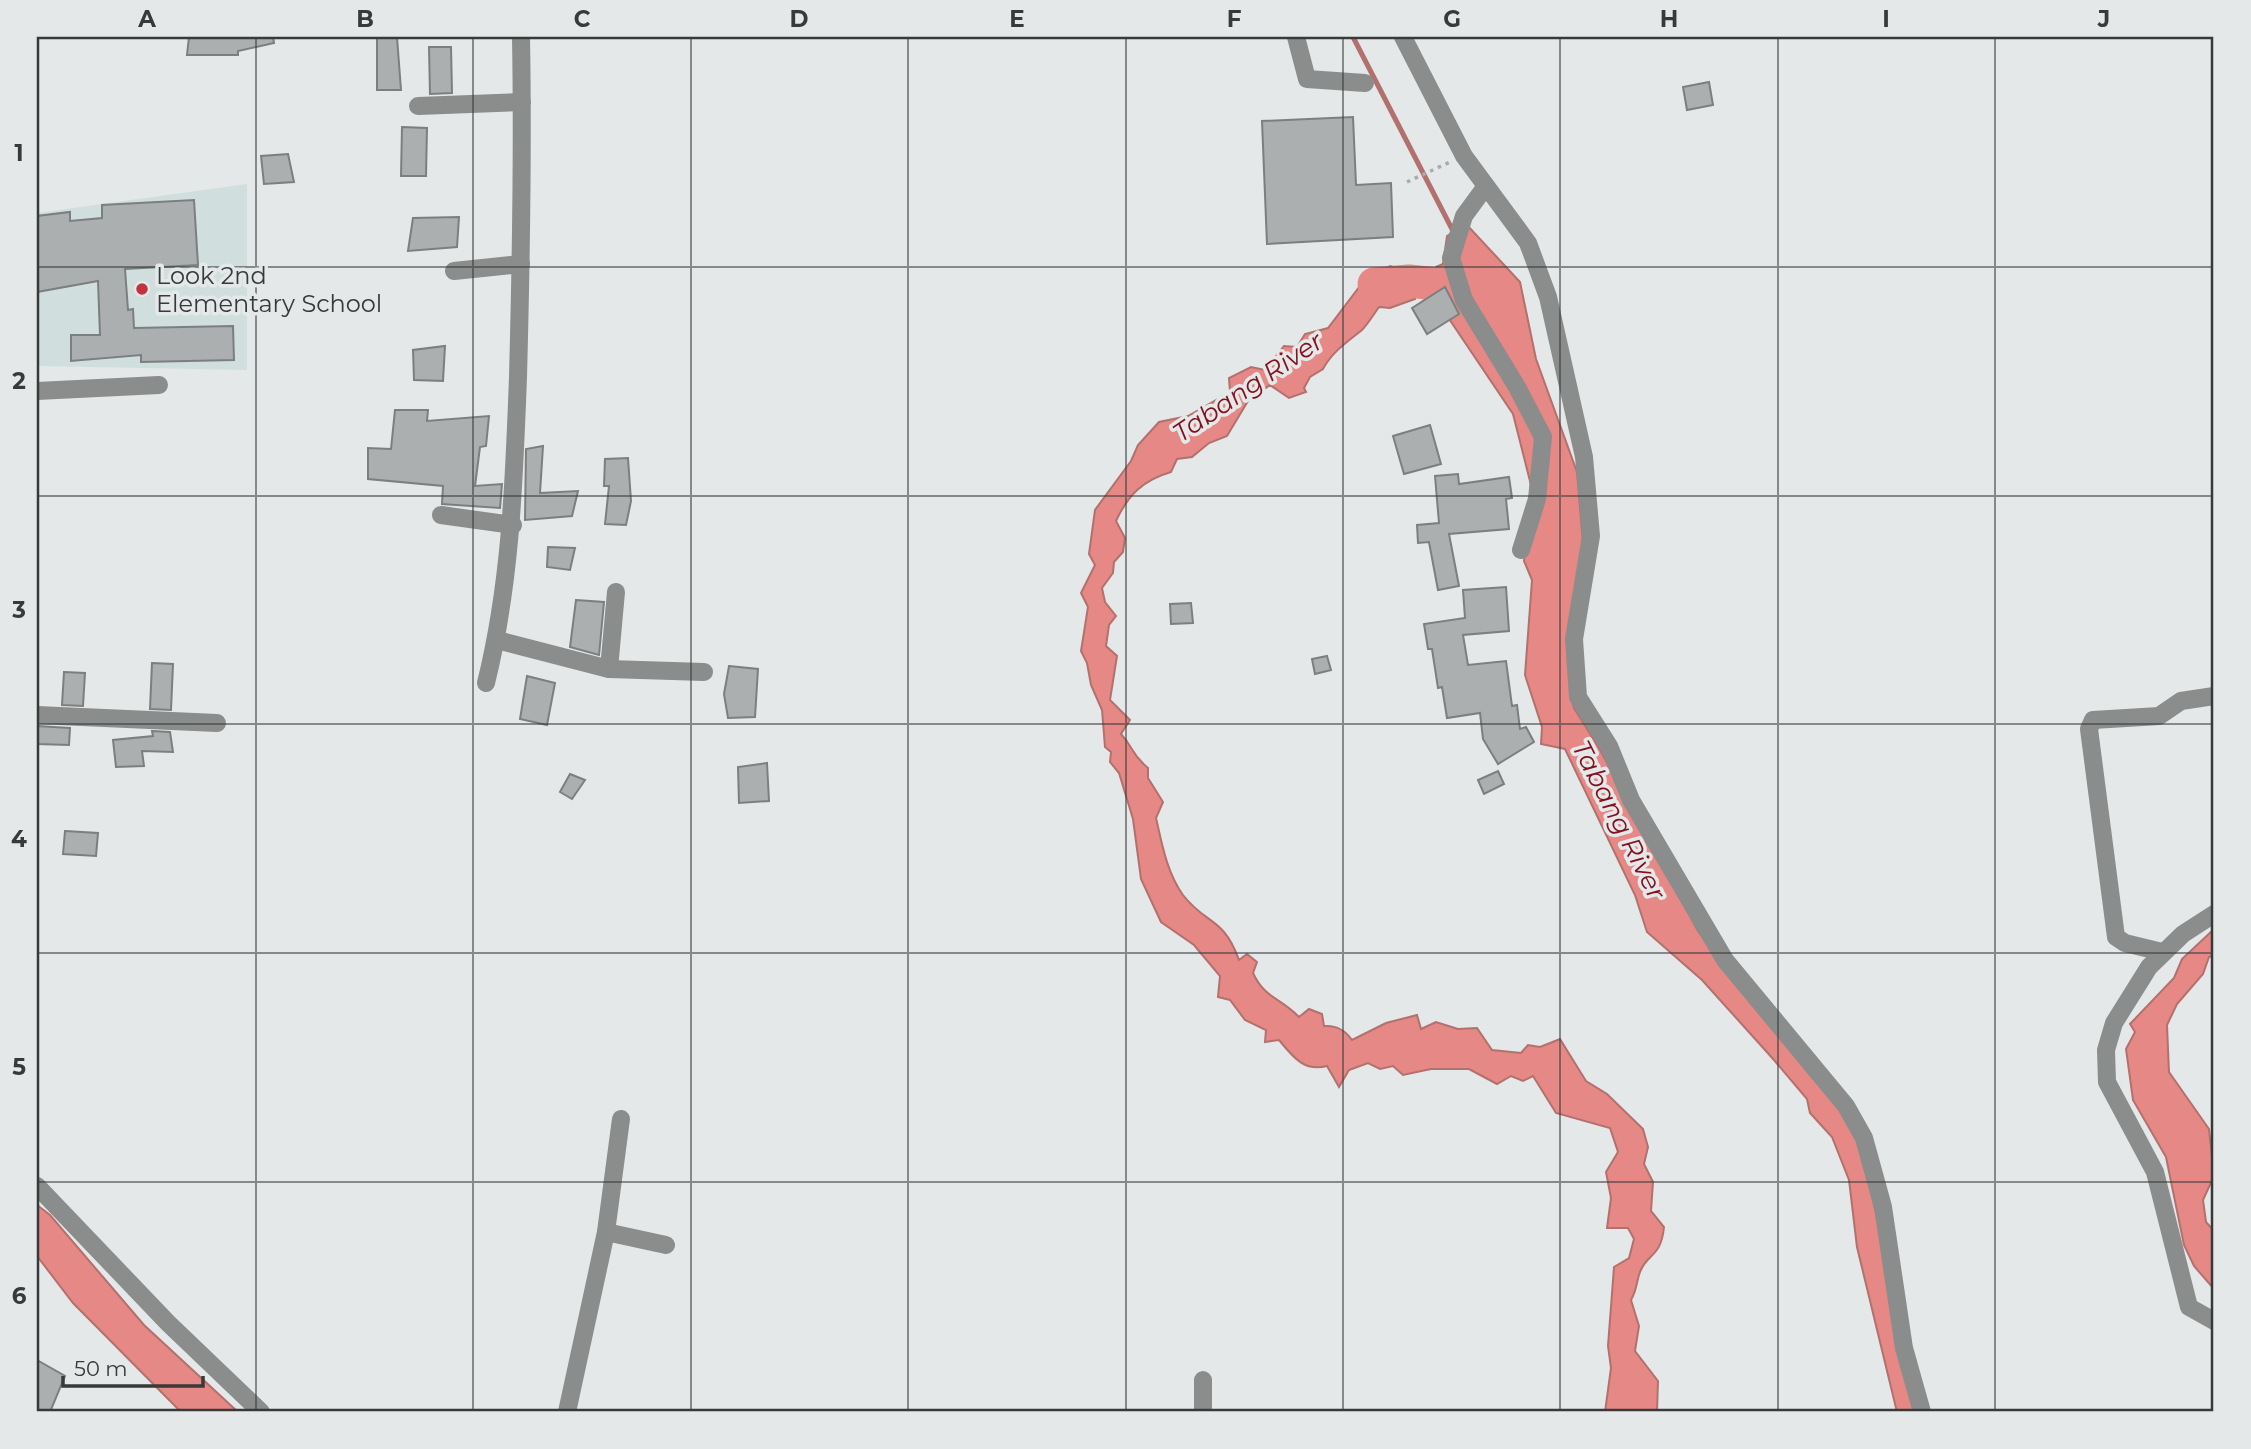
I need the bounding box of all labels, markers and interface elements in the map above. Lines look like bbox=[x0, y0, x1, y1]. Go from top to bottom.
text: A bbox=[137, 5, 156, 33]
text: B bbox=[356, 5, 374, 33]
text: C bbox=[574, 5, 591, 33]
text: D bbox=[790, 5, 809, 33]
text: E bbox=[1009, 5, 1025, 33]
text: F bbox=[1227, 5, 1242, 33]
text: G bbox=[1443, 5, 1461, 33]
text: H bbox=[1660, 5, 1678, 33]
text: I bbox=[1882, 5, 1890, 33]
text: J bbox=[2097, 5, 2110, 33]
text: 1 bbox=[14, 139, 24, 167]
place label: Look 2nd Elementary School bbox=[156, 261, 382, 318]
marker: Look 2nd Elementary School bbox=[134, 281, 150, 297]
water label: Tabang River bbox=[1167, 325, 1330, 449]
text: 2 bbox=[12, 367, 26, 395]
text: 3 bbox=[11, 596, 26, 624]
water label: Tabang River bbox=[1565, 735, 1673, 905]
text: 4 bbox=[11, 825, 27, 853]
text: 5 bbox=[12, 1053, 26, 1081]
text: 6 bbox=[12, 1282, 27, 1310]
scale bar bbox=[63, 1344, 203, 1388]
text: 50 m bbox=[74, 1356, 128, 1381]

